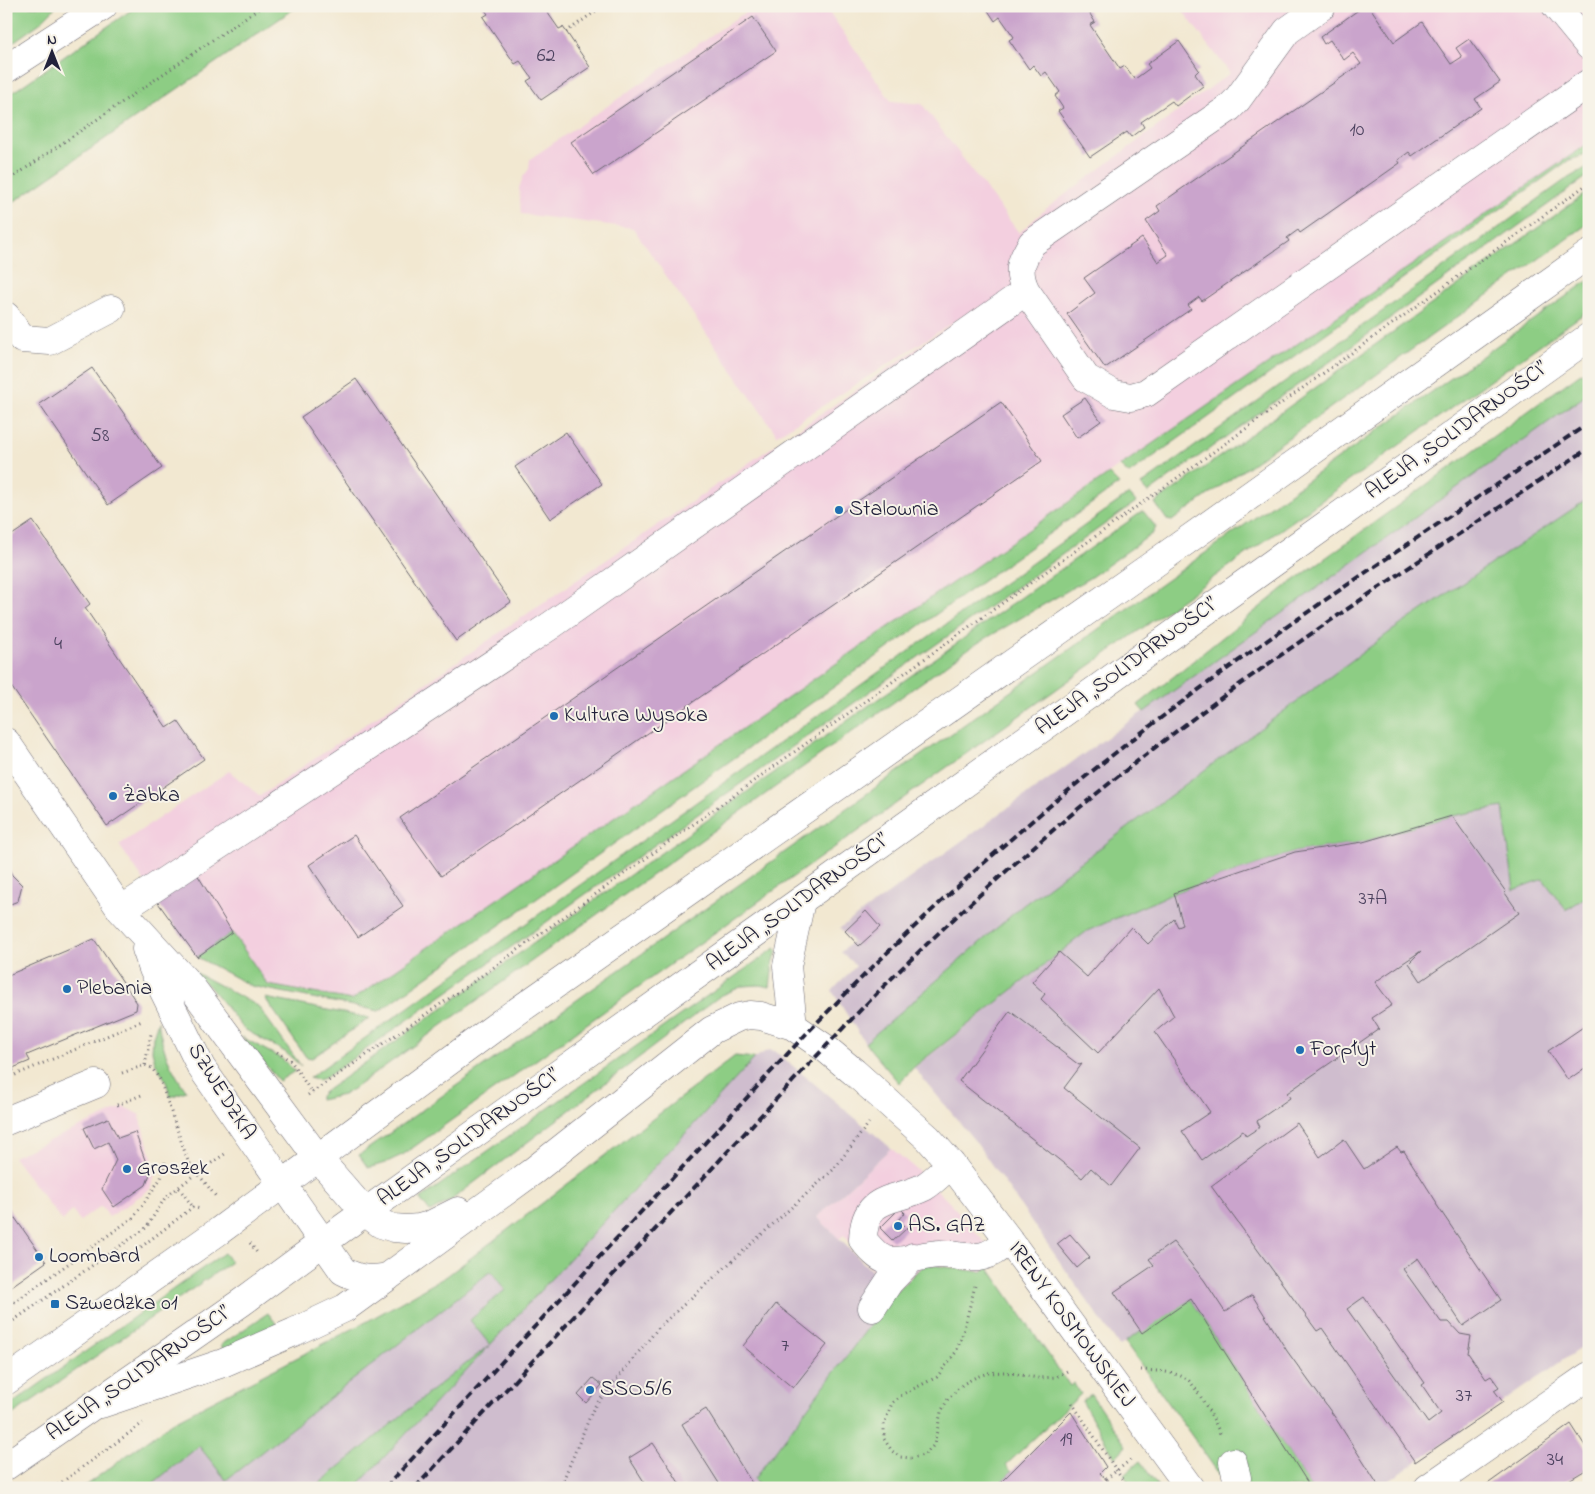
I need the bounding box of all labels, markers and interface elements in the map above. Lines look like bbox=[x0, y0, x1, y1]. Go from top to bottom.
north arrow bbox=[28, 28, 78, 78]
text: N bbox=[47, 30, 57, 51]
house number: 62 bbox=[537, 42, 555, 71]
house number: 10 bbox=[1350, 116, 1365, 145]
street label: ALEJA „SOLIDARNOŚCI” bbox=[1359, 354, 1555, 508]
house number: 58 bbox=[91, 422, 109, 451]
place label: Stalownia bbox=[849, 494, 939, 526]
marker: Stalownia bbox=[833, 504, 845, 516]
street label: ALEJA „SOLIDARNOŚCI” bbox=[1029, 590, 1225, 744]
house number: 4 bbox=[54, 630, 62, 659]
place label: Kultura Wysoka bbox=[564, 700, 708, 733]
marker: Kultura Wysoka bbox=[548, 710, 560, 722]
place label: Żabka bbox=[123, 780, 180, 812]
marker: Żabka bbox=[107, 790, 119, 802]
street label: ALEJA „SOLIDARNOŚCI” bbox=[700, 826, 896, 980]
house number: 37A bbox=[1359, 885, 1387, 914]
place label: Plebania bbox=[77, 973, 152, 1005]
marker: Plebania bbox=[61, 983, 73, 995]
place label: Forpłyt bbox=[1309, 1034, 1377, 1067]
street label: SZWEDZKA bbox=[179, 1037, 263, 1147]
marker: Forpłyt bbox=[1294, 1044, 1306, 1056]
street label: ALEJA „SOLIDARNOŚCI” bbox=[371, 1061, 567, 1215]
place label: Groszek bbox=[137, 1153, 209, 1185]
marker: Groszek bbox=[121, 1163, 133, 1175]
place label: AS. GAZ bbox=[908, 1210, 986, 1242]
marker: AS. GAZ bbox=[892, 1220, 904, 1232]
street label: IRENY KOSMOWSKIEJ bbox=[999, 1235, 1143, 1415]
place label: Loombard bbox=[49, 1241, 140, 1273]
marker: Loombard bbox=[33, 1251, 45, 1263]
place label: Szwedzka 01 bbox=[65, 1288, 178, 1320]
street label: ALEJA „SOLIDARNOŚCI” bbox=[40, 1298, 238, 1450]
marker: Szwedzka 01 bbox=[49, 1298, 61, 1310]
house number: 7 bbox=[781, 1332, 789, 1361]
place label: SSO5/6 bbox=[600, 1374, 672, 1406]
house number: 37 bbox=[1456, 1382, 1472, 1411]
marker: SSO5/6 bbox=[584, 1384, 596, 1396]
house number: 19 bbox=[1060, 1426, 1072, 1455]
house number: 34 bbox=[1547, 1446, 1563, 1475]

